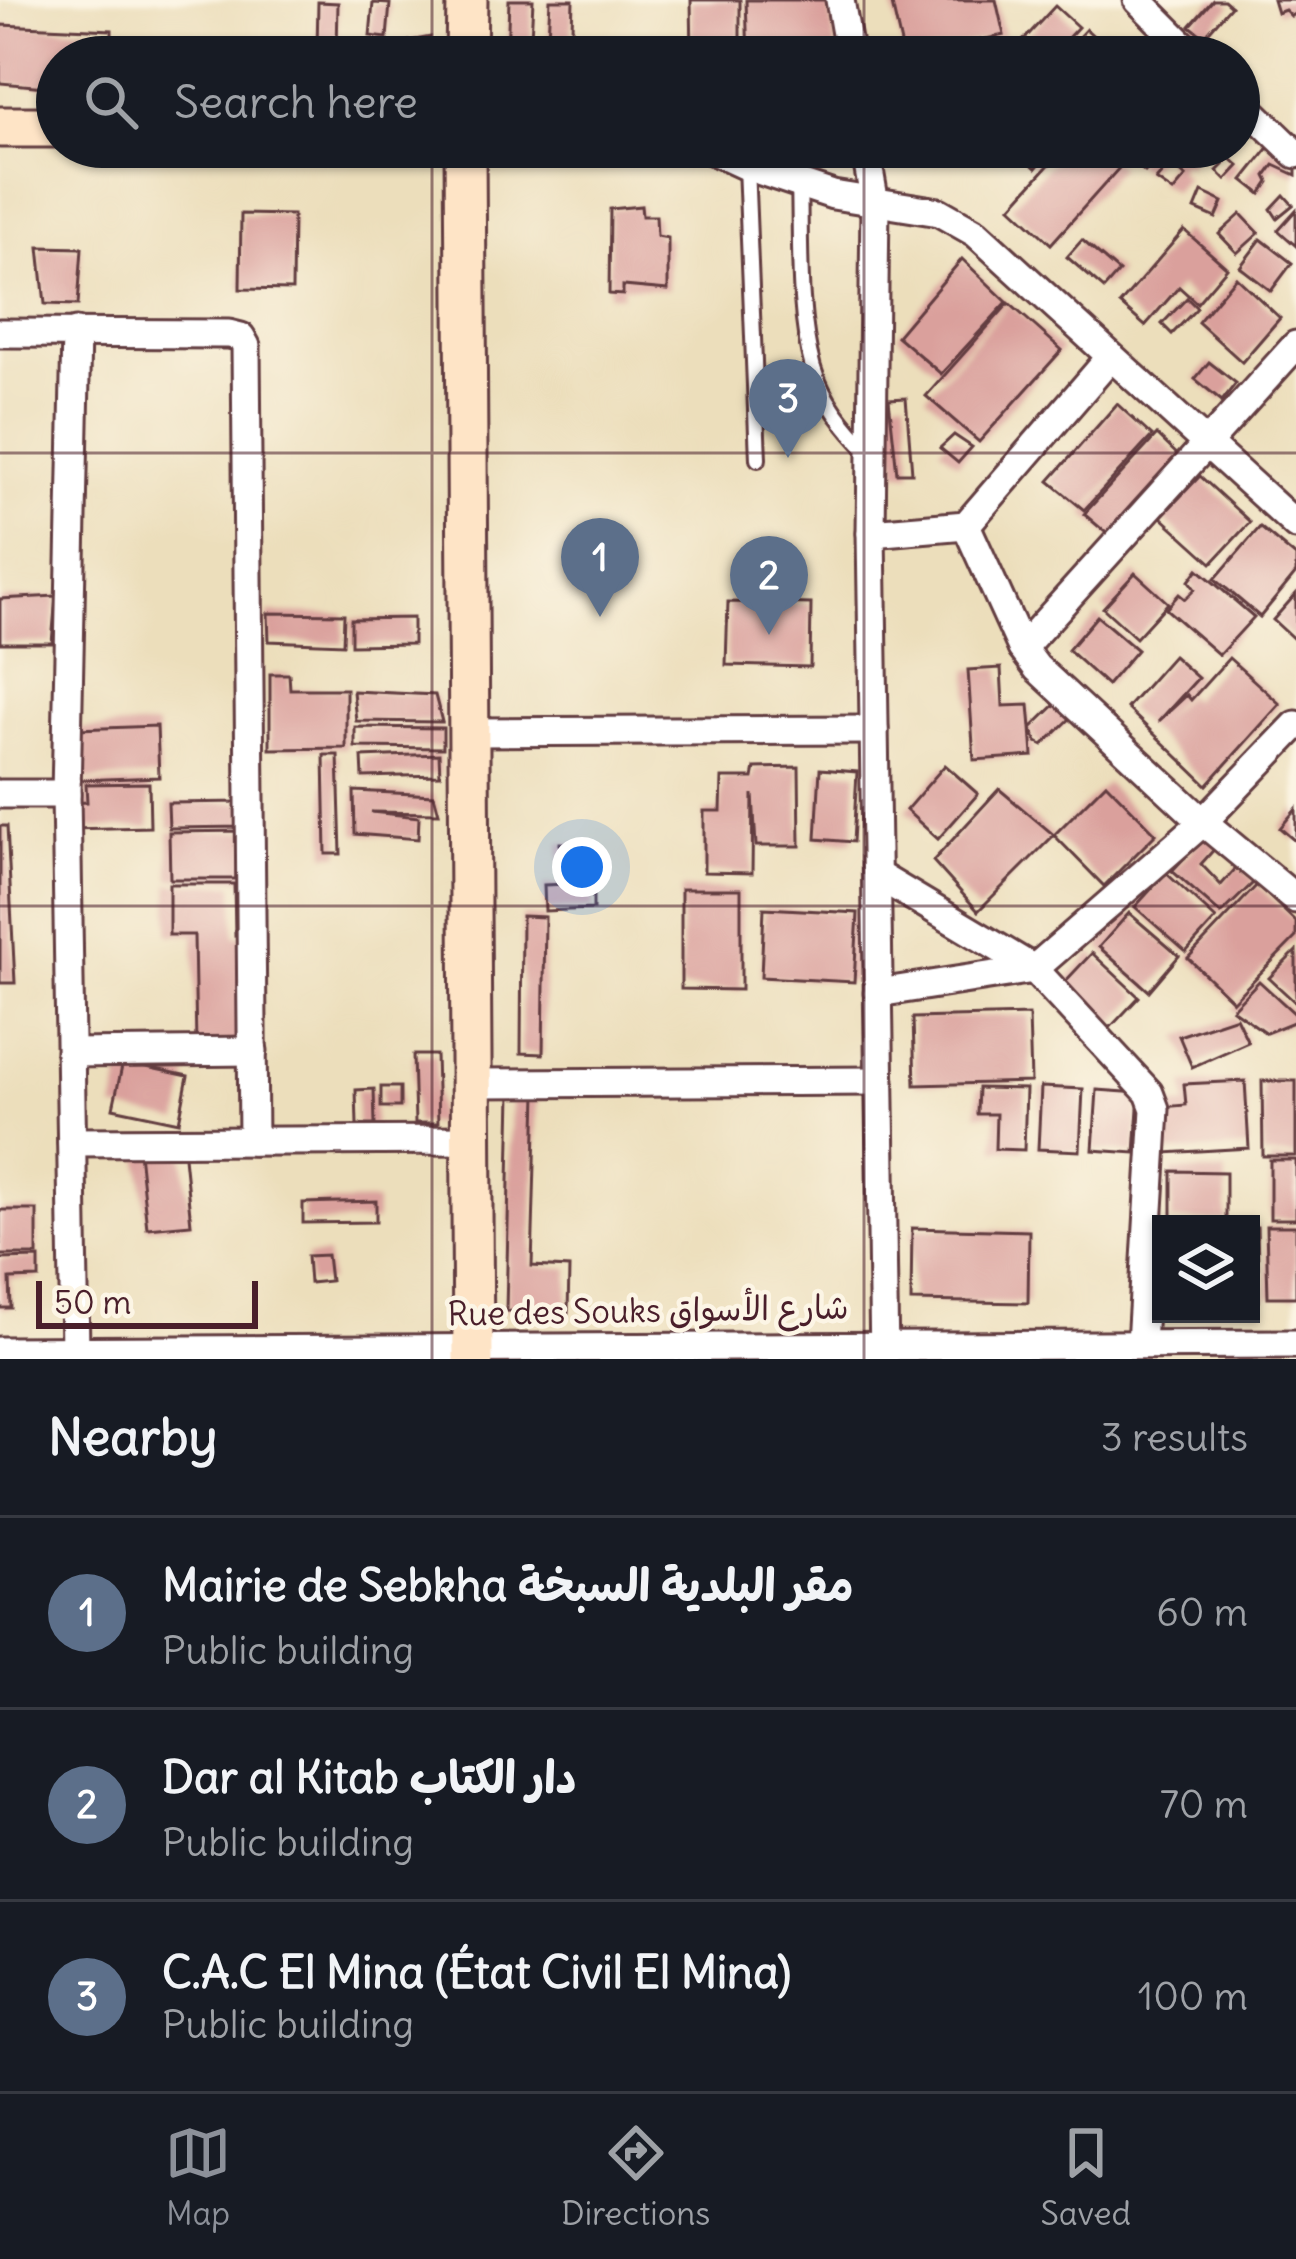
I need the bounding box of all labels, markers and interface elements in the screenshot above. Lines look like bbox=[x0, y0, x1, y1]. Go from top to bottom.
search box bbox=[36, 36, 1260, 168]
icon: search bbox=[78, 69, 144, 135]
text: Search here bbox=[174, 74, 418, 130]
pin: 3 bbox=[749, 359, 827, 458]
pin: 1 bbox=[561, 518, 639, 617]
pin: 2 bbox=[730, 536, 808, 635]
your location bbox=[552, 837, 612, 897]
map controls bbox=[1152, 1215, 1260, 1323]
button: layers bbox=[1152, 1215, 1260, 1323]
scale bar bbox=[36, 1275, 258, 1328]
text: 50 m bbox=[54, 1281, 131, 1323]
street label: Rue des Souks شارع الأسواق bbox=[447, 1286, 849, 1337]
text: Nearby bbox=[48, 1405, 217, 1469]
text: 3 results bbox=[1101, 1413, 1248, 1462]
text: Mairie de Sebkha مقر البلدية السبخة bbox=[162, 1557, 854, 1613]
text: 1 bbox=[79, 1588, 95, 1637]
text: 60 m bbox=[1156, 1588, 1248, 1637]
text: Public building bbox=[162, 1626, 414, 1675]
text: Dar al Kitab دار الكتاب bbox=[162, 1749, 577, 1805]
text: 2 bbox=[76, 1780, 98, 1829]
text: 70 m bbox=[1160, 1780, 1248, 1829]
text: Public building bbox=[162, 1818, 414, 1867]
text: C.A.C El Mina (État Civil El Mina) bbox=[162, 1944, 791, 2000]
text: 3 bbox=[76, 1972, 98, 2021]
text: 100 m bbox=[1138, 1972, 1248, 2021]
text: Public building bbox=[162, 2000, 414, 2049]
tab: Map bbox=[165, 2120, 231, 2234]
tab: Directions bbox=[561, 2120, 710, 2234]
tab: Saved bbox=[1041, 2120, 1131, 2234]

